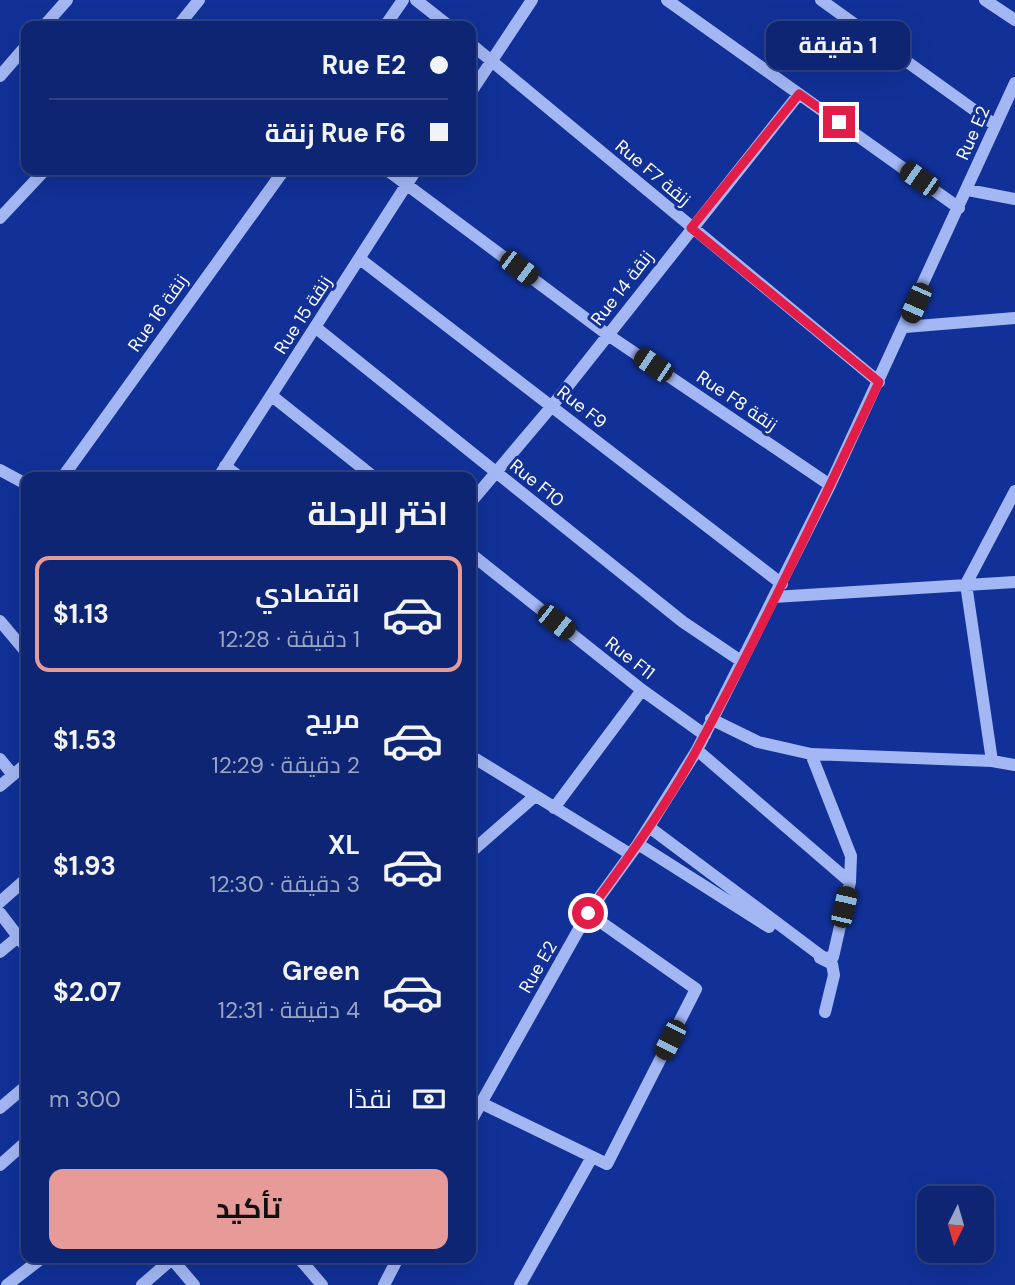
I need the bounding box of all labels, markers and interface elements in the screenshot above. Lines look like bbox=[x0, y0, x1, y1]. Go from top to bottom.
callout: 1 دقيقة bbox=[767, 20, 911, 69]
text: 1 دقيقة bbox=[799, 30, 877, 60]
text: Rue E2 bbox=[322, 48, 406, 82]
street label: Rue E2 bbox=[951, 102, 995, 164]
route end bbox=[823, 106, 855, 138]
text: Rue F6 زنقة bbox=[265, 116, 406, 150]
street label: Rue F7 زنقة bbox=[610, 134, 696, 212]
car bbox=[896, 158, 943, 200]
street label: Rue 14 زنقة bbox=[585, 246, 659, 330]
car bbox=[496, 247, 543, 289]
street label: Rue 16 زنقة bbox=[123, 270, 193, 356]
street label: Rue 15 زنقة bbox=[269, 271, 337, 359]
car bbox=[898, 280, 935, 326]
car bbox=[630, 345, 677, 385]
street label: Rue F8 زنقة bbox=[692, 365, 782, 437]
street label: Rue F9 bbox=[552, 380, 612, 434]
street label: Rue F10 bbox=[505, 454, 569, 512]
text: اختر الرحلة bbox=[307, 493, 448, 535]
text: اقتصادي bbox=[255, 576, 360, 610]
icon: car bbox=[381, 583, 444, 646]
text: $1.13 bbox=[53, 597, 109, 631]
car bbox=[533, 601, 580, 643]
text: 1 دقيقة · 12:28 bbox=[218, 624, 360, 654]
street label: Rue F11 bbox=[600, 631, 660, 685]
text: مريح bbox=[305, 702, 360, 736]
icon: car bbox=[381, 709, 444, 772]
text: $1.53 bbox=[53, 723, 117, 757]
text: 2 دقيقة · 12:29 bbox=[211, 750, 360, 780]
text: XL bbox=[328, 828, 360, 862]
icon: car bbox=[381, 835, 444, 898]
text: $1.93 bbox=[53, 849, 116, 883]
text: 3 دقيقة · 12:30 bbox=[209, 869, 360, 899]
car bbox=[830, 884, 859, 930]
route start bbox=[572, 897, 604, 929]
street label: Rue E2 bbox=[513, 937, 563, 997]
text: Green bbox=[282, 954, 360, 988]
icon: car bbox=[381, 961, 444, 1024]
text: $2.07 bbox=[53, 975, 121, 1009]
text: 4 دقيقة · 12:31 bbox=[218, 995, 360, 1025]
car bbox=[652, 1017, 689, 1063]
icon: cash bbox=[410, 1080, 448, 1118]
text: نقدًا bbox=[348, 1082, 392, 1116]
text: 300 m bbox=[49, 1084, 121, 1114]
button: تأكيد bbox=[49, 1169, 448, 1249]
north arrow bbox=[917, 1186, 994, 1264]
map controls bbox=[917, 1186, 994, 1263]

